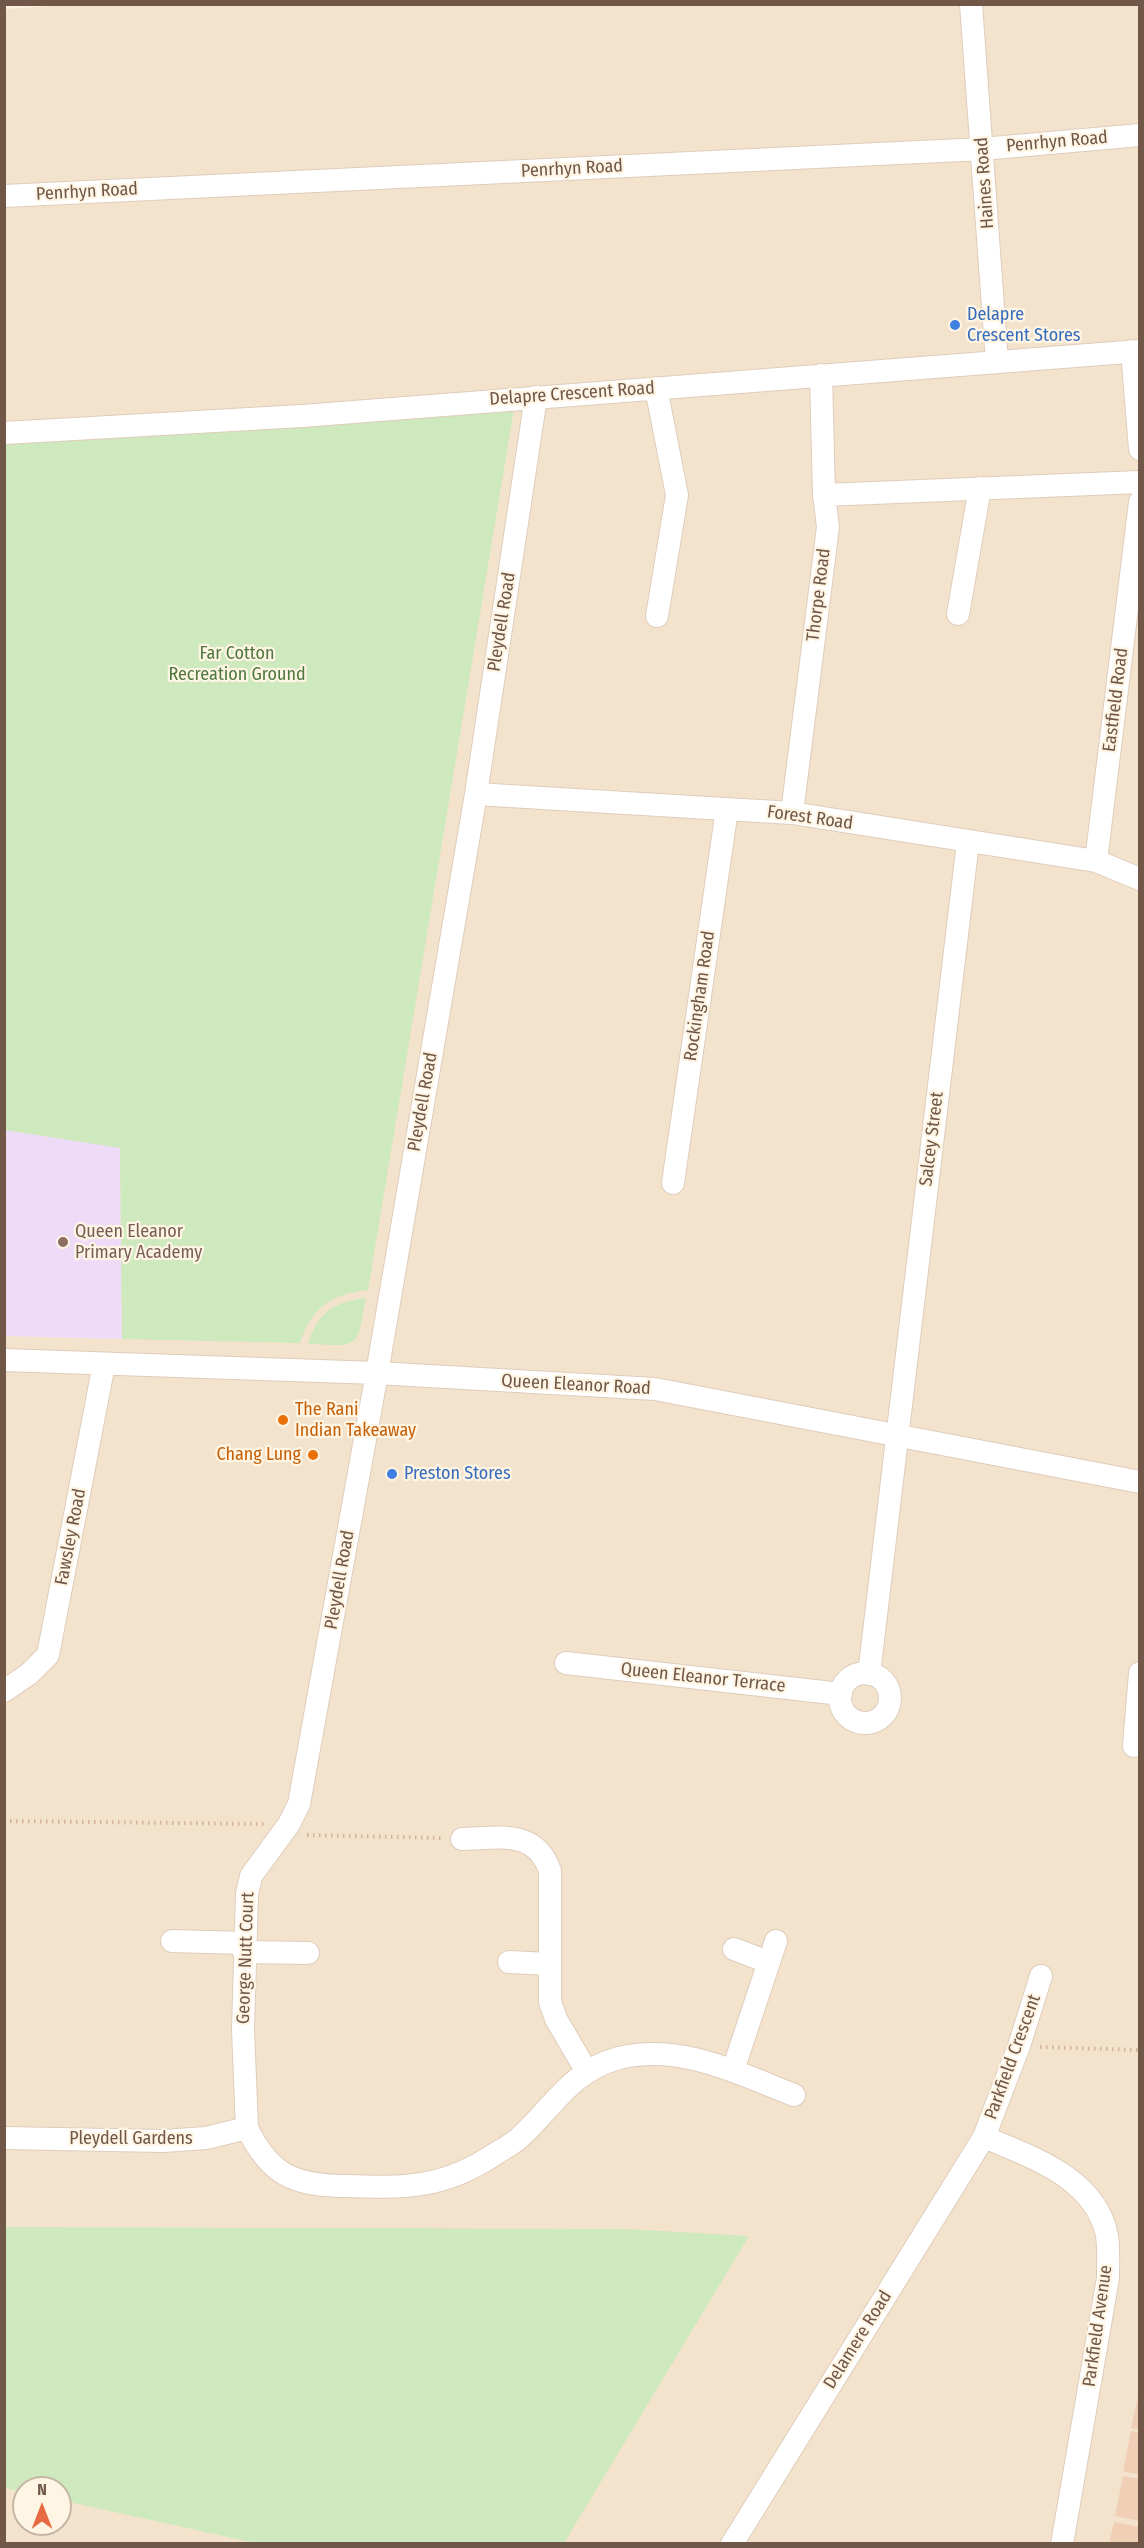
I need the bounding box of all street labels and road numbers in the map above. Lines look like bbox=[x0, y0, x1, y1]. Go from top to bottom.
street label: Penrhyn Road bbox=[1005, 127, 1109, 157]
street label: Haines Road bbox=[971, 136, 999, 230]
street label: Penrhyn Road bbox=[521, 156, 623, 182]
street label: Penrhyn Road bbox=[36, 179, 138, 205]
street label: Delapre Crescent Road bbox=[489, 377, 655, 411]
street label: Thorpe Road bbox=[803, 547, 835, 643]
street label: Pleydell Road bbox=[483, 571, 521, 673]
street label: Eastfield Road bbox=[1099, 647, 1133, 753]
street label: Forest Road bbox=[766, 801, 854, 835]
street label: Rockingham Road bbox=[680, 929, 720, 1063]
street label: Pleydell Road bbox=[404, 1051, 442, 1153]
street label: Salcey Street bbox=[915, 1091, 949, 1187]
street label: Queen Eleanor Road bbox=[501, 1370, 651, 1400]
street label: Fawsley Road bbox=[51, 1487, 91, 1587]
street label: Pleydell Road bbox=[321, 1529, 359, 1631]
street label: Queen Eleanor Terrace bbox=[620, 1659, 786, 1697]
street label: George Nutt Court bbox=[233, 1892, 259, 2024]
street label: Parkfield Crescent bbox=[980, 1991, 1046, 2123]
street label: Pleydell Gardens bbox=[69, 2128, 193, 2150]
street label: Parkfield Avenue bbox=[1079, 2264, 1117, 2388]
street label: Delamere Road bbox=[819, 2287, 897, 2393]

